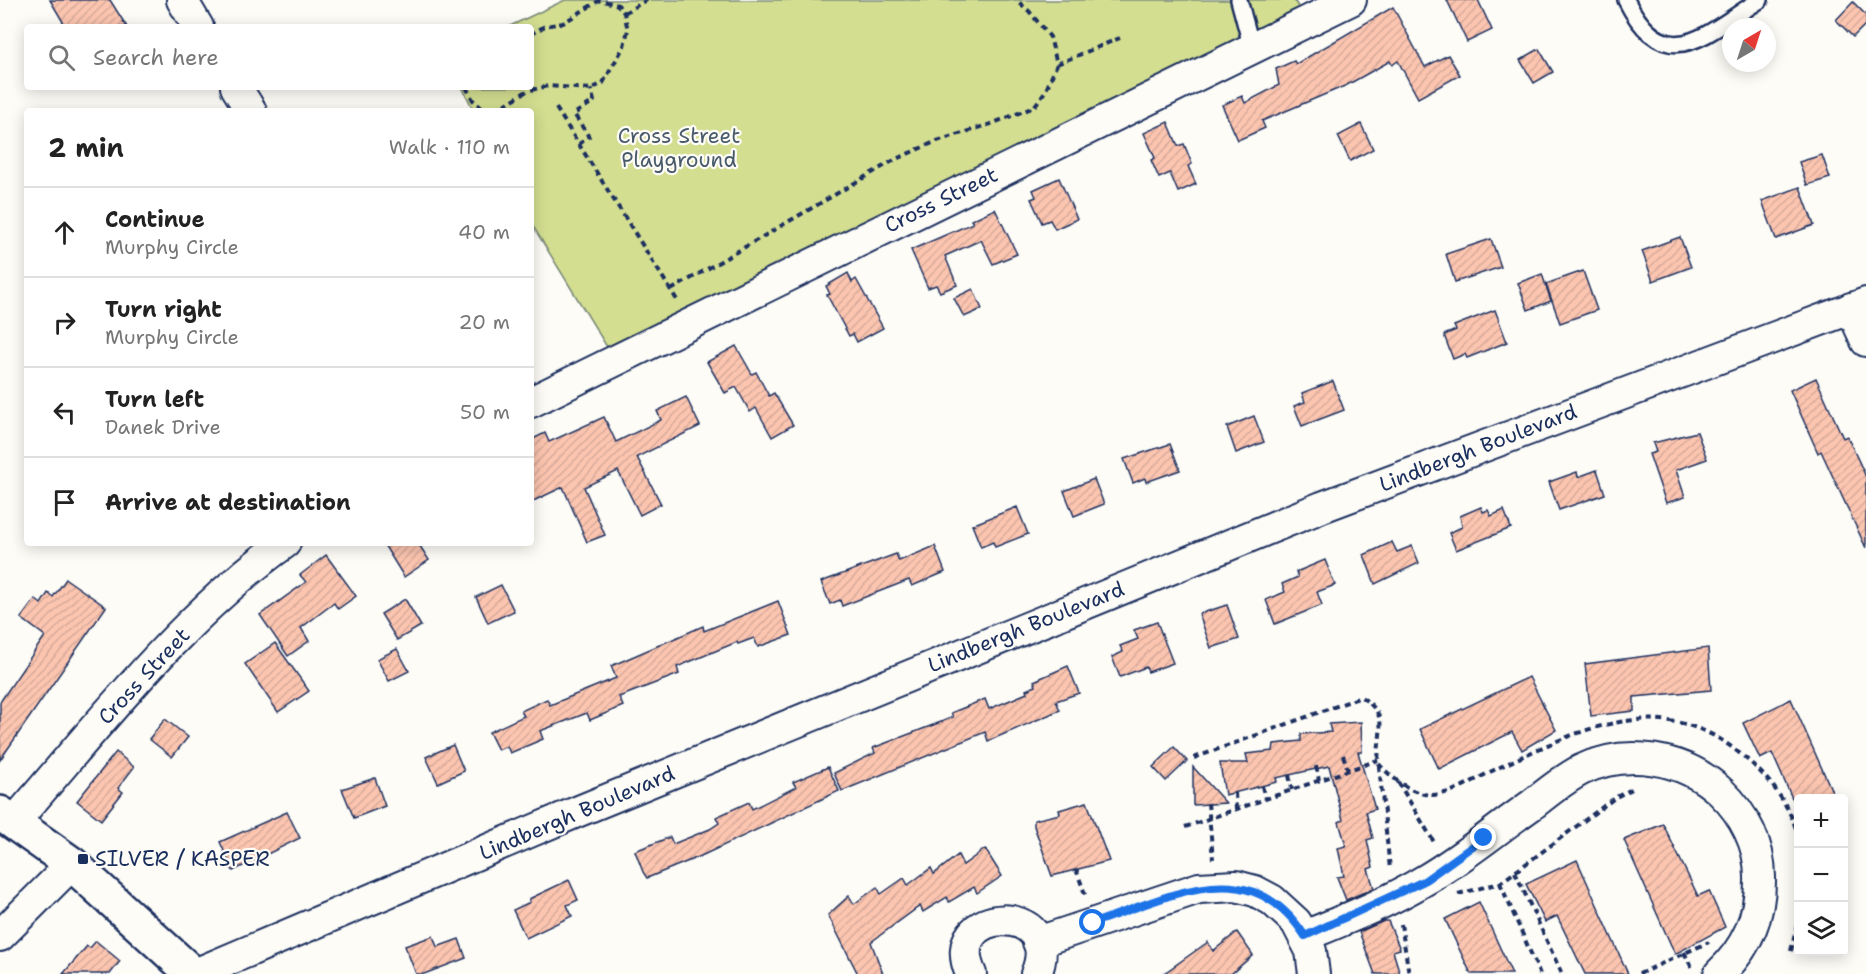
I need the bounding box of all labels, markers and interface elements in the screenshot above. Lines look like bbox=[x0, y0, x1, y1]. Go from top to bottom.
north arrow bbox=[1722, 18, 1776, 72]
search box bbox=[24, 24, 534, 90]
icon: search bbox=[45, 41, 78, 74]
text: Search here bbox=[93, 43, 219, 72]
park label: Cross Street Playground bbox=[618, 122, 740, 174]
text: 2 min bbox=[48, 130, 124, 165]
text: Walk · 110 m bbox=[389, 134, 510, 160]
street label: Cross Street bbox=[880, 161, 1002, 239]
text: Continue bbox=[105, 205, 205, 234]
icon: ahead bbox=[48, 216, 81, 249]
text: 40 m bbox=[458, 219, 510, 245]
text: Murphy Circle bbox=[105, 234, 239, 260]
text: Turn right bbox=[105, 295, 222, 324]
icon: right bbox=[48, 306, 81, 339]
text: 20 m bbox=[459, 309, 510, 335]
text: Murphy Circle bbox=[105, 324, 239, 350]
text: Turn left bbox=[105, 385, 204, 414]
icon: left bbox=[48, 396, 81, 429]
street label: Lindbergh Boulevard bbox=[1375, 397, 1581, 499]
text: 50 m bbox=[460, 399, 510, 425]
text: Danek Drive bbox=[105, 414, 221, 440]
icon: arrive bbox=[48, 486, 81, 519]
text: Arrive at destination bbox=[105, 488, 351, 517]
street label: Lindbergh Boulevard bbox=[924, 575, 1128, 679]
street label: Cross Street bbox=[92, 622, 196, 730]
street label: Lindbergh Boulevard bbox=[475, 759, 679, 867]
map controls bbox=[1794, 794, 1848, 956]
button: + bbox=[1794, 794, 1848, 848]
route end bbox=[1470, 824, 1496, 850]
place label: SILVER / KASPER bbox=[95, 845, 270, 873]
button: − bbox=[1794, 848, 1848, 902]
marker: SILVER / KASPER bbox=[76, 852, 90, 866]
button: layers bbox=[1794, 902, 1848, 956]
route start bbox=[1079, 909, 1105, 935]

